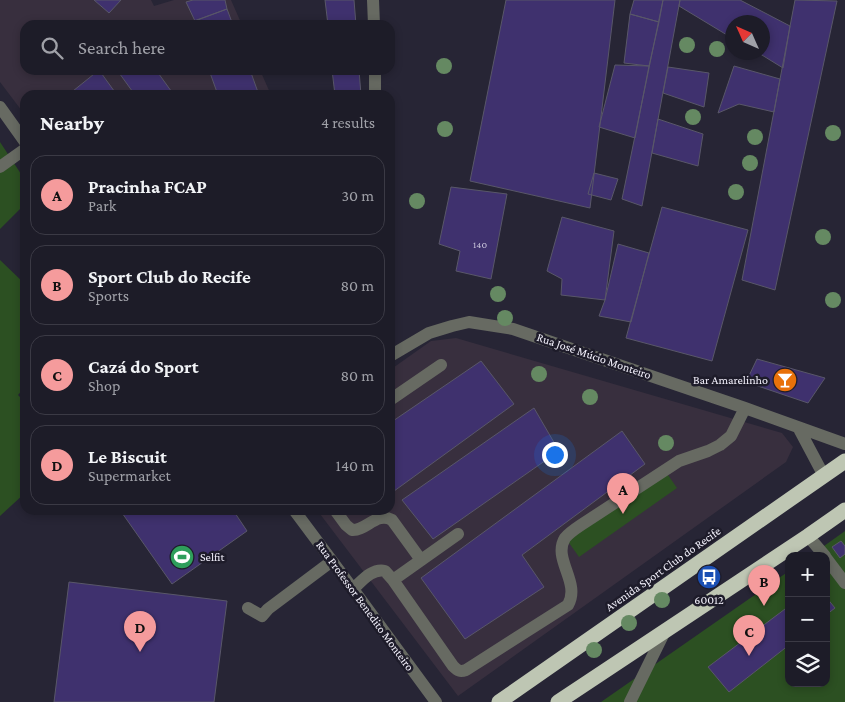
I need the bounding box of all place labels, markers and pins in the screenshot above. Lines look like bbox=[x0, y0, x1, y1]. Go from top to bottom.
bar icon: Bar Amarelinho bbox=[772, 367, 798, 393]
place label: Bar Amarelinho bbox=[693, 373, 768, 387]
pin: A bbox=[607, 473, 639, 514]
sports icon: Selfit bbox=[169, 544, 195, 570]
place label: Selfit bbox=[200, 550, 225, 564]
bus stop icon: 60012 bbox=[696, 564, 722, 590]
pin: B bbox=[748, 565, 780, 606]
place label: 60012 bbox=[694, 593, 724, 607]
pin: D bbox=[124, 611, 156, 652]
pin: C bbox=[733, 615, 765, 656]

